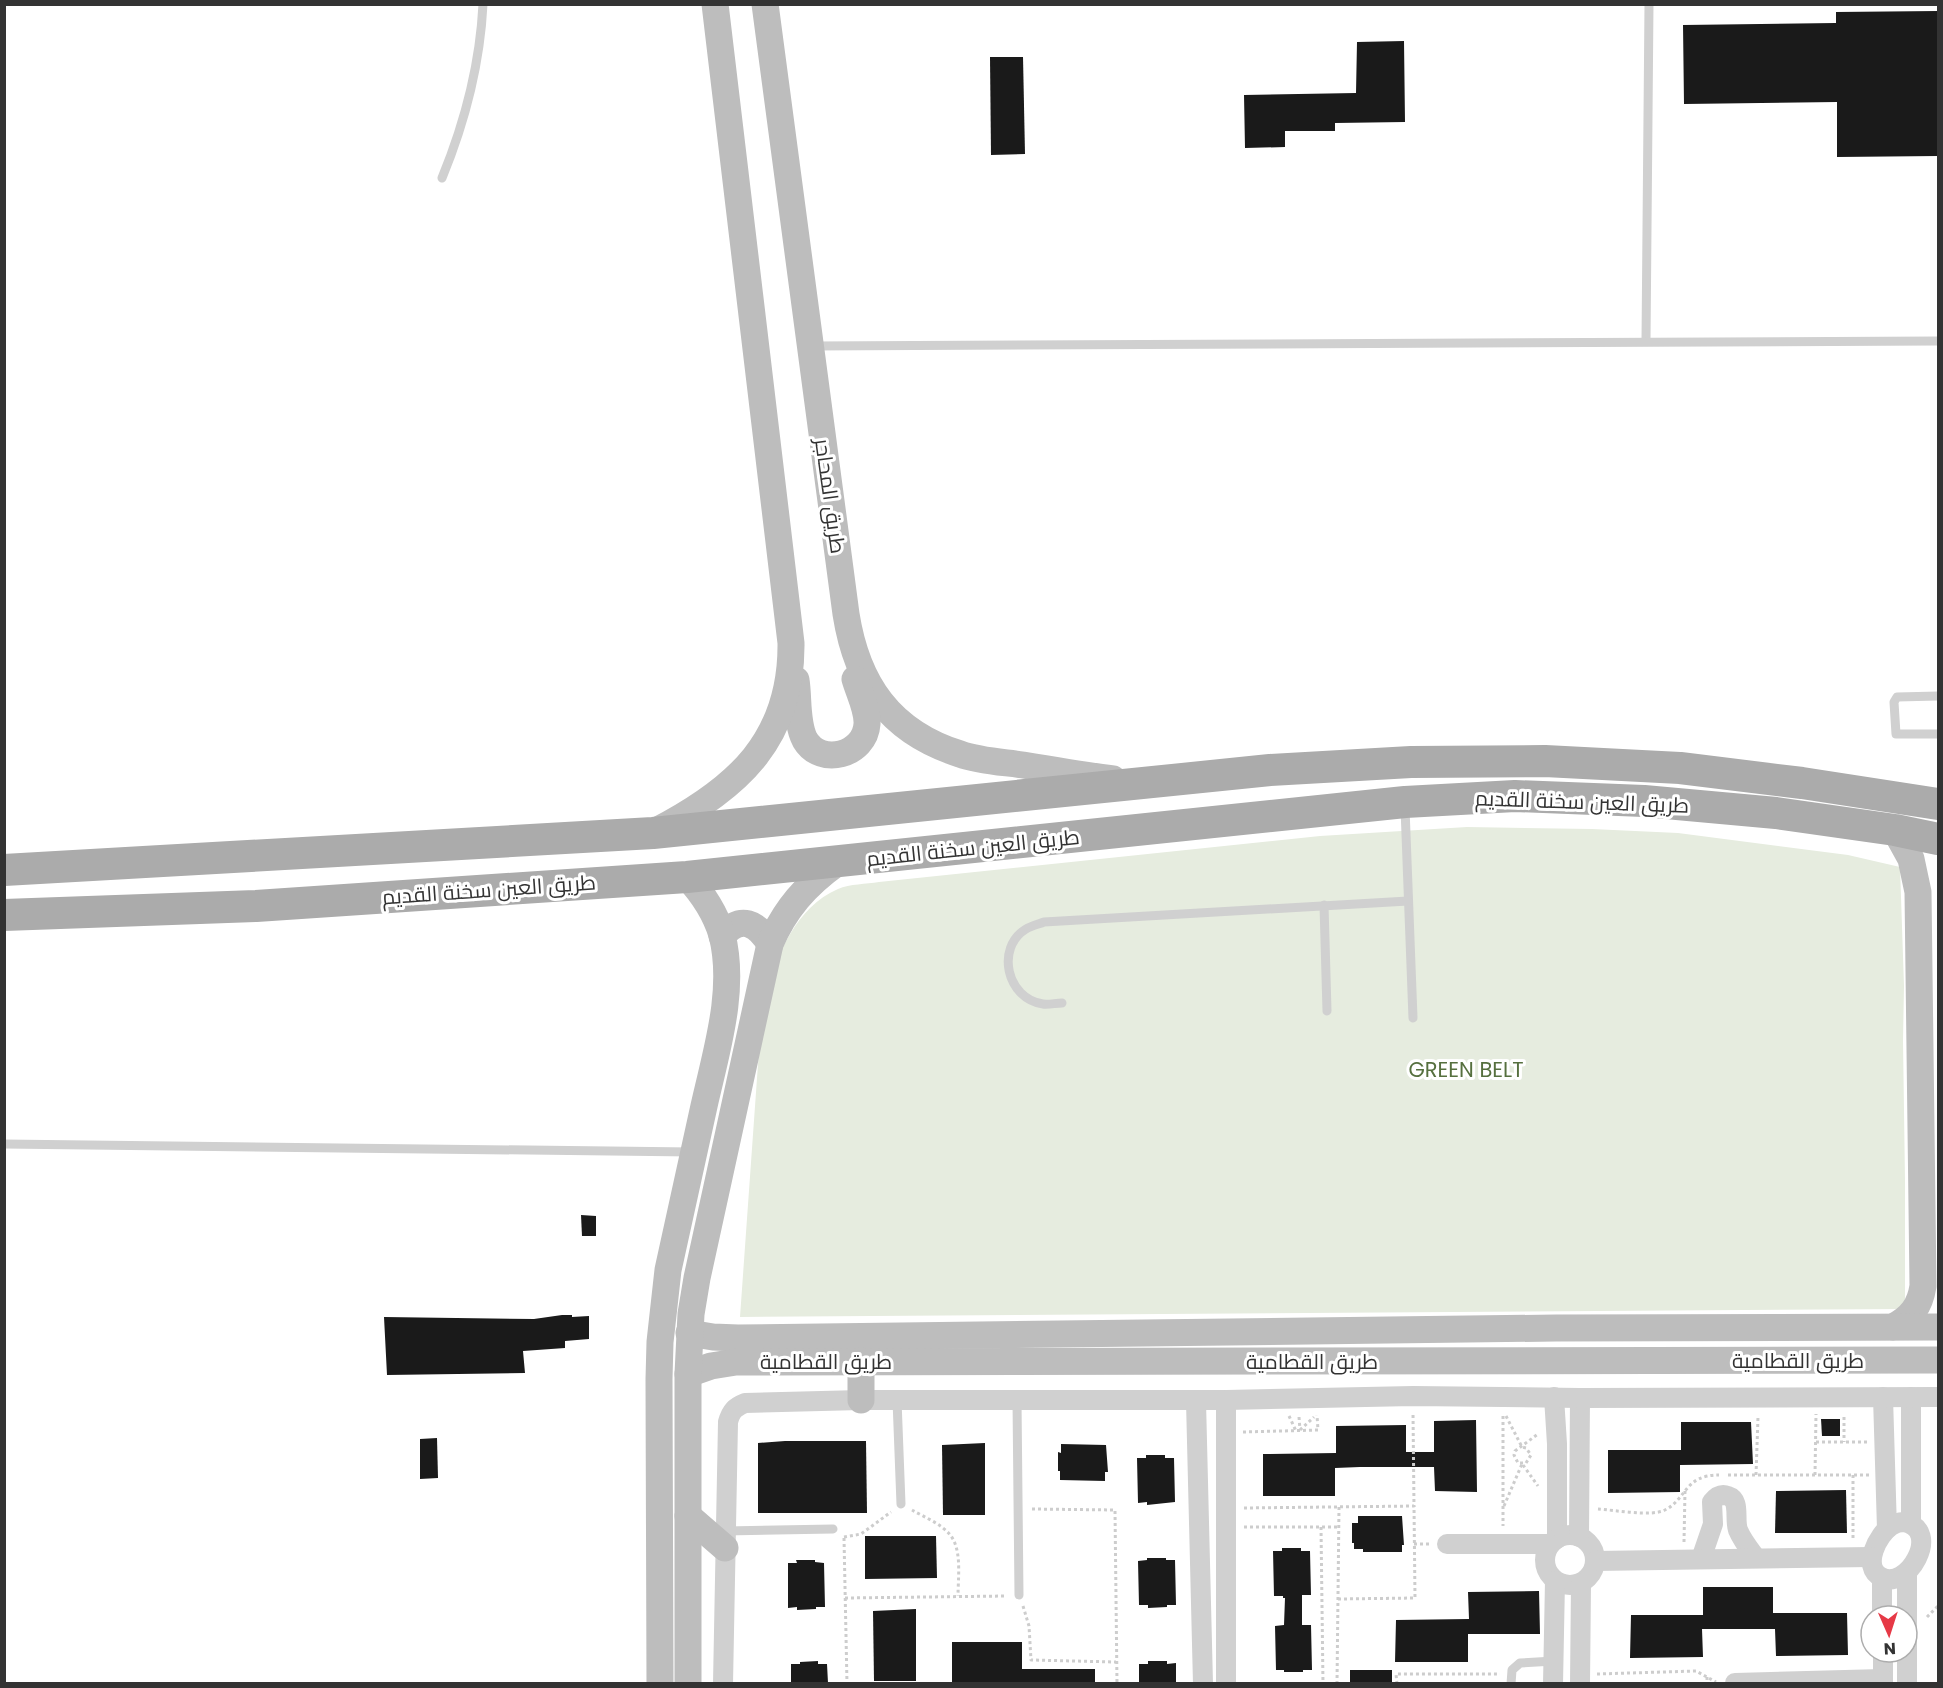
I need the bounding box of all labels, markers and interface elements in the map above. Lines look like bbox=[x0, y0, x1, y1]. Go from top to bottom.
street label: طريق المحاجر bbox=[808, 435, 853, 555]
street label: طريق العين سخنة القديم bbox=[1474, 783, 1690, 820]
street label: طريق العين سخنة القديم bbox=[865, 822, 1081, 873]
street label: طريق العين سخنة القديم bbox=[381, 868, 597, 911]
park label: GREEN BELT bbox=[1408, 1055, 1524, 1084]
street label: طريق القطامية bbox=[1732, 1346, 1864, 1375]
street label: طريق القطامية bbox=[760, 1347, 892, 1376]
street label: طريق القطامية bbox=[1246, 1347, 1378, 1376]
north arrow bbox=[1859, 1604, 1919, 1664]
text: N bbox=[1883, 1637, 1896, 1660]

